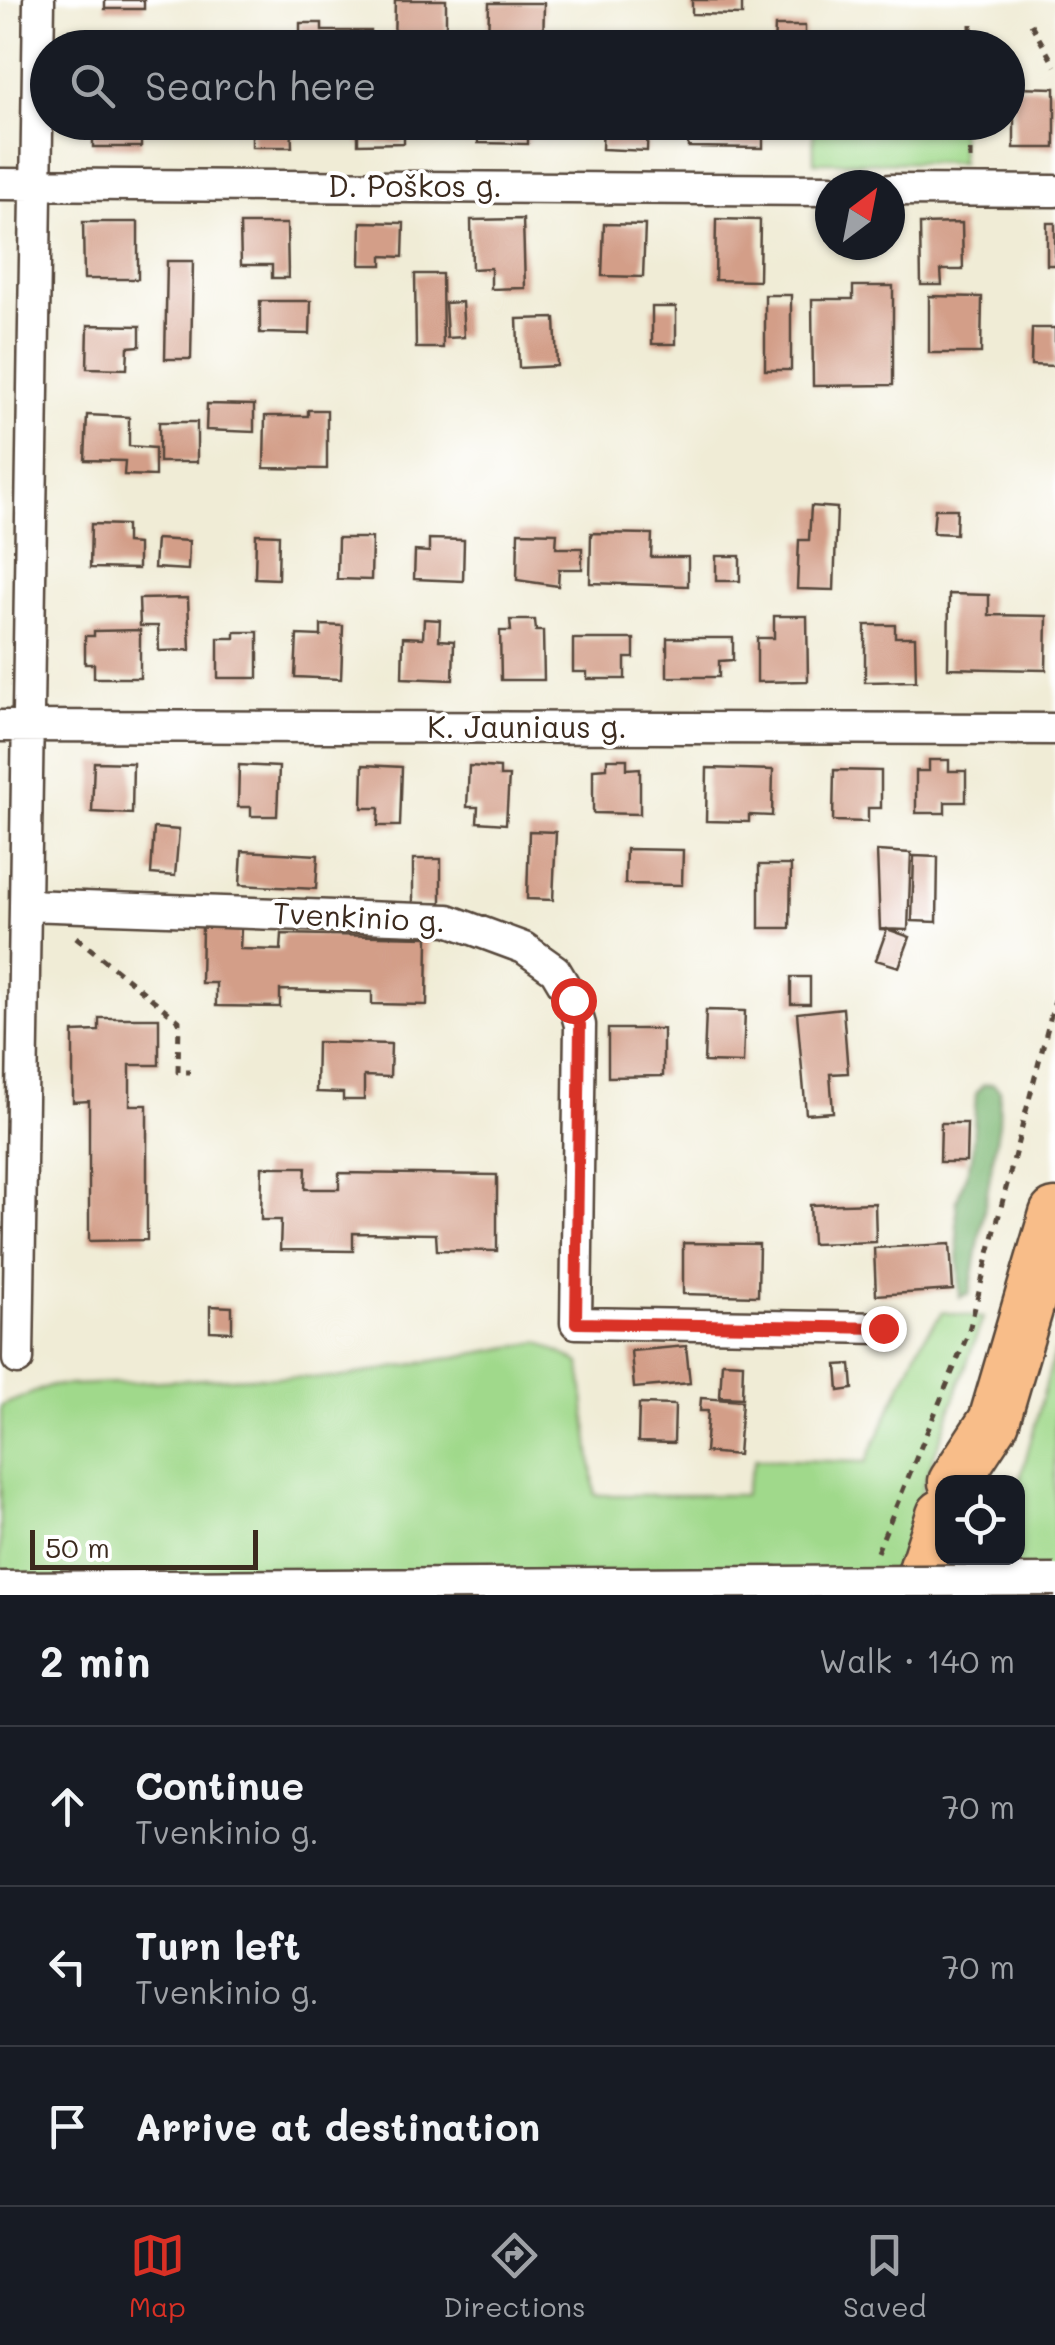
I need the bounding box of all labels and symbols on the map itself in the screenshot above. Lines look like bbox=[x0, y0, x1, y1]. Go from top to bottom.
street label: D. Poškos g. bbox=[328, 165, 502, 205]
north arrow bbox=[815, 170, 905, 260]
street label: K. Jauniaus g. bbox=[427, 706, 627, 746]
street label: Tvenkinio g. bbox=[272, 892, 446, 940]
route start bbox=[551, 978, 597, 1024]
route end bbox=[861, 1306, 907, 1352]
scale bar bbox=[30, 1525, 258, 1570]

